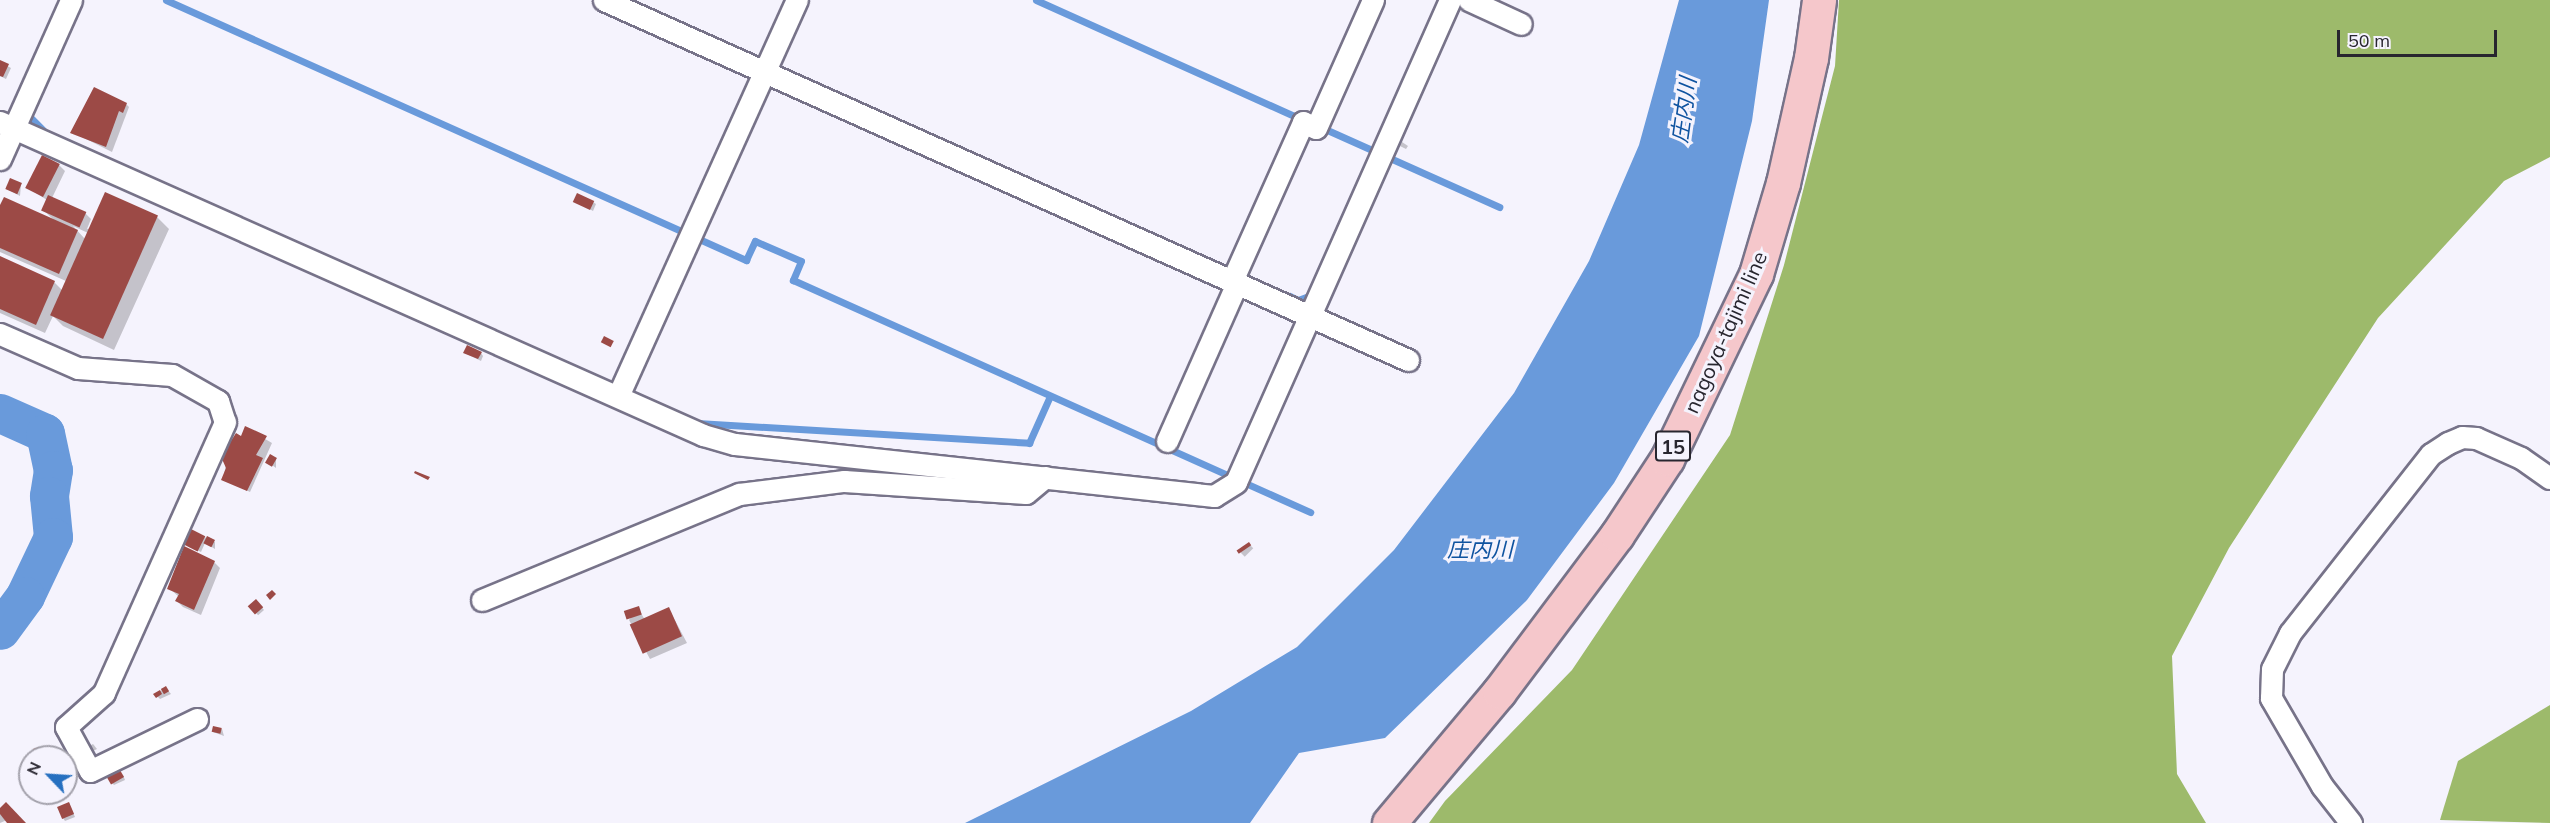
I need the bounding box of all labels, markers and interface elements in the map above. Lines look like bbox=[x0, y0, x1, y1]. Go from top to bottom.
scale bar bbox=[2340, 18, 2500, 56]
text: 50 m bbox=[2348, 29, 2390, 52]
water label: 庄内川 bbox=[1666, 75, 1702, 145]
street label: nagoya-tajimi line bbox=[1678, 247, 1772, 417]
road number: 15 bbox=[1655, 429, 1691, 463]
water label: 庄内川 bbox=[1447, 537, 1513, 563]
north arrow bbox=[18, 745, 78, 805]
text: N bbox=[22, 759, 45, 778]

